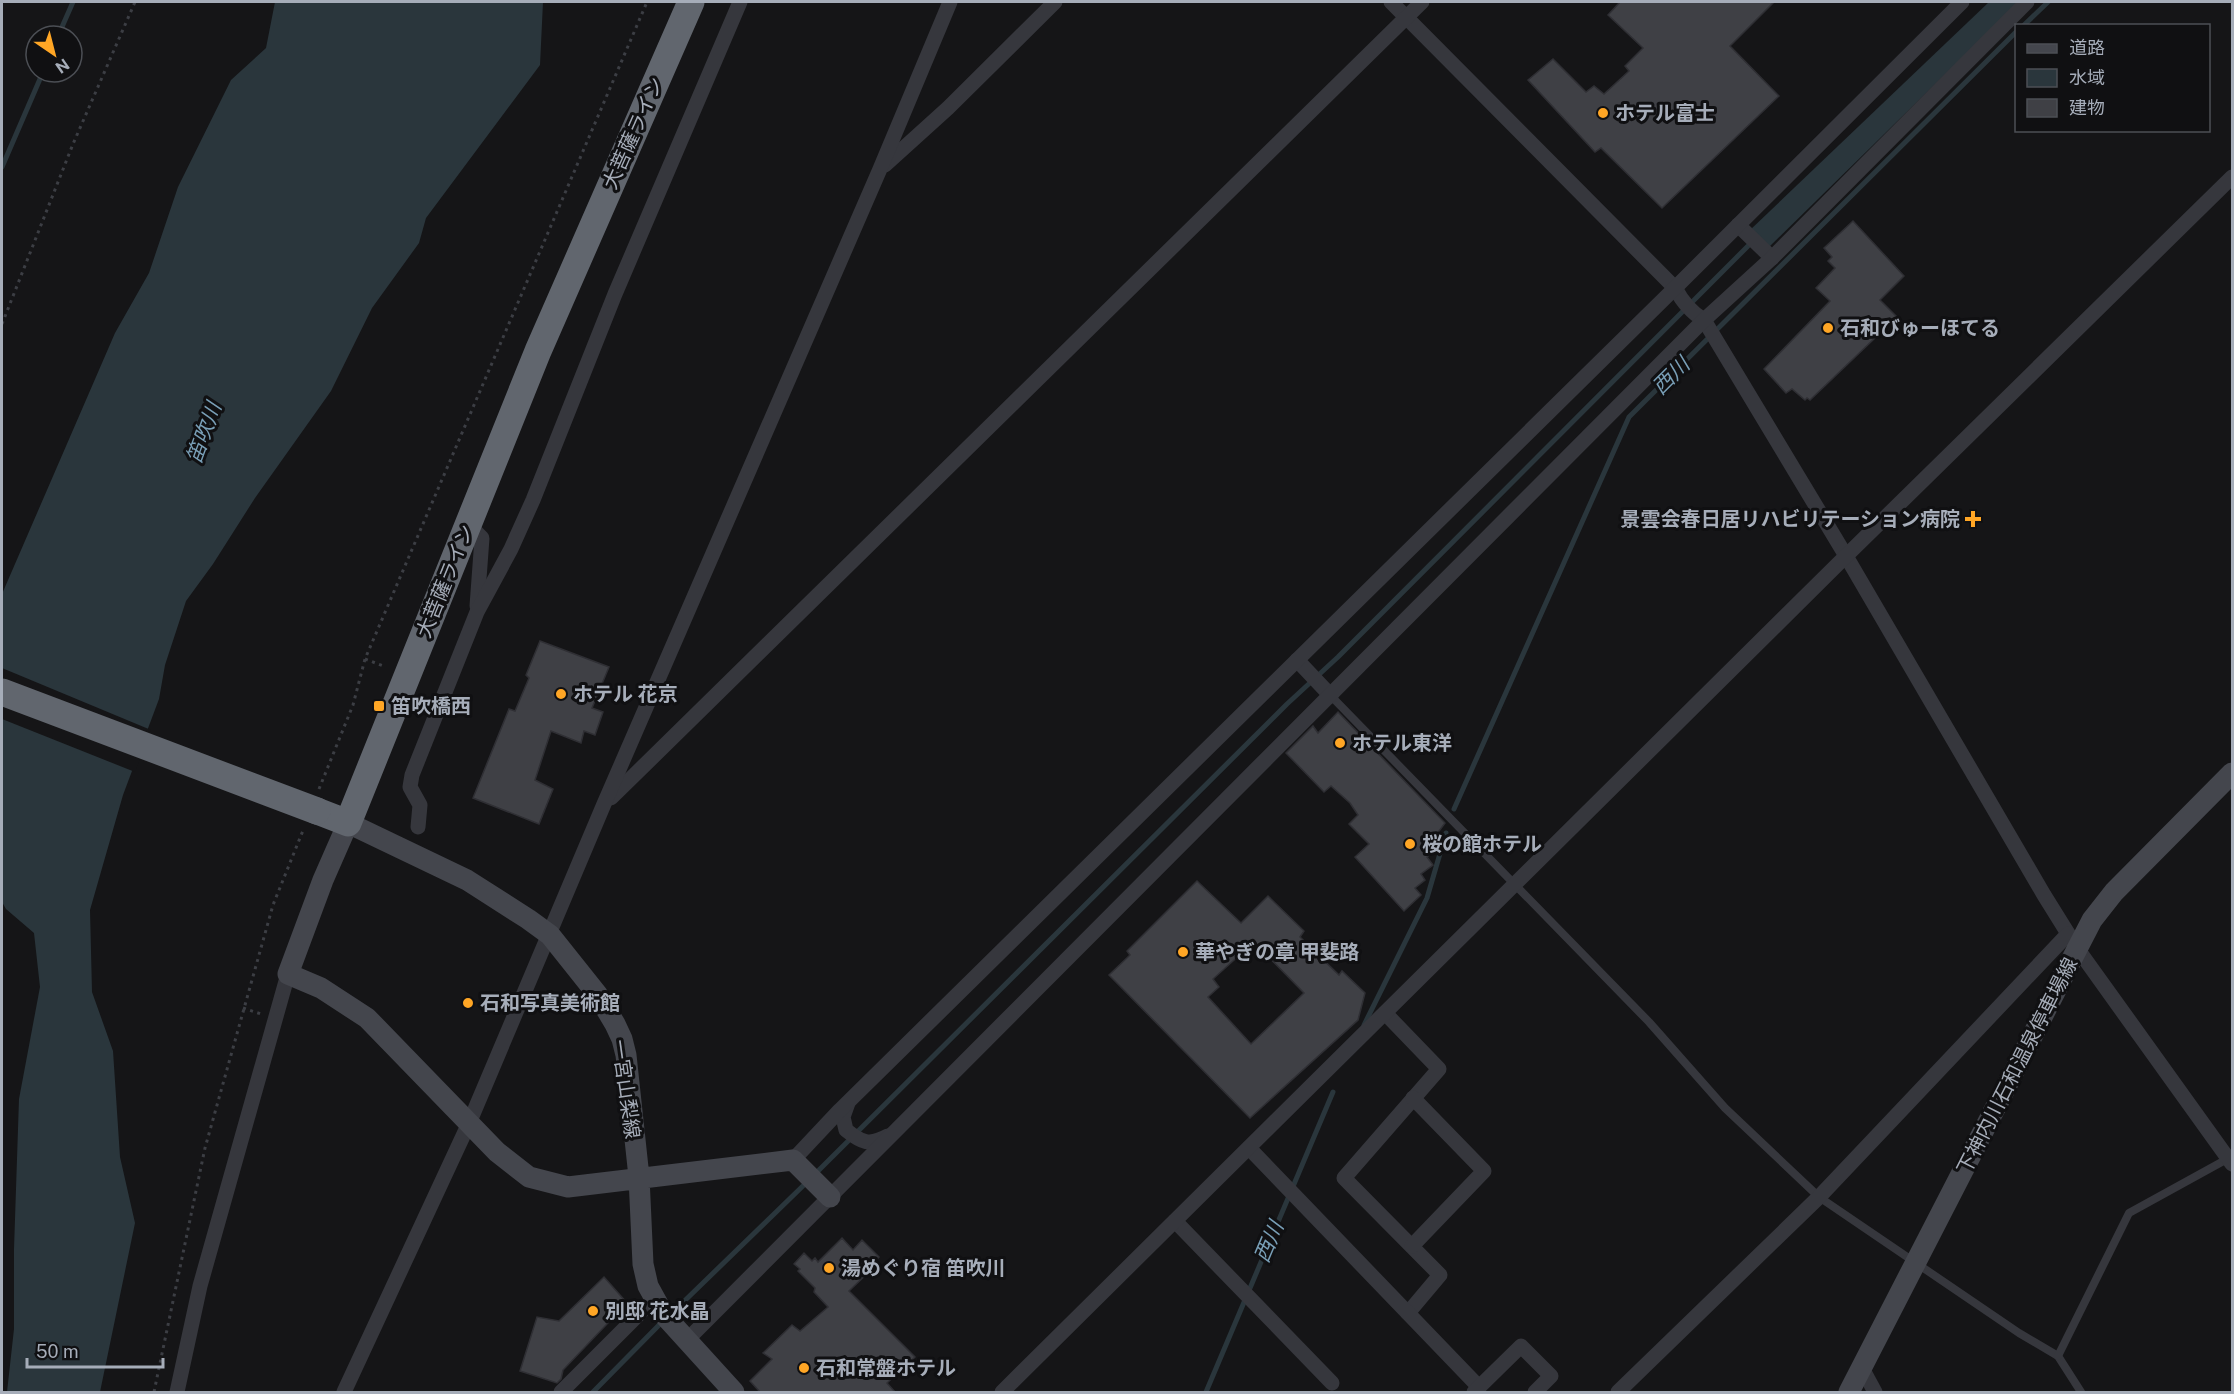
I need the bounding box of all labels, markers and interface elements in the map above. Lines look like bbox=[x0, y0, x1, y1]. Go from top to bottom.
north arrow bbox=[24, 24, 84, 84]
legend bbox=[2015, 24, 2210, 132]
text: 道路 bbox=[2069, 37, 2105, 58]
text: N bbox=[52, 55, 73, 77]
text: 水域 bbox=[2069, 67, 2105, 88]
street label: 大菩薩ライン bbox=[598, 73, 668, 193]
text: 建物 bbox=[2069, 97, 2105, 118]
place label: ホテル富士 bbox=[1615, 101, 1715, 125]
marker: ホテル富士 bbox=[1596, 106, 1610, 120]
place label: 石和びゅーほてる bbox=[1840, 316, 2000, 340]
marker: 石和びゅーほてる bbox=[1821, 321, 1835, 335]
water label: 西川 bbox=[1647, 351, 1696, 399]
water label: 笛吹川 bbox=[181, 397, 227, 467]
place label: 景雲会春日居リハビリテーション病院 bbox=[1620, 507, 1960, 531]
marker: 景雲会春日居リハビリテーション病院 bbox=[1964, 510, 1982, 528]
street label: 大菩薩ライン bbox=[411, 521, 479, 641]
place label: ホテル 花京 bbox=[573, 682, 678, 706]
marker: ホテル 花京 bbox=[554, 687, 568, 701]
place label: 笛吹橋西 bbox=[391, 694, 471, 718]
marker: 笛吹橋西 bbox=[372, 699, 386, 713]
place label: ホテル東洋 bbox=[1352, 731, 1452, 755]
marker: ホテル東洋 bbox=[1333, 736, 1347, 750]
place label: 桜の館ホテル bbox=[1422, 832, 1542, 856]
marker: 桜の館ホテル bbox=[1403, 837, 1417, 851]
place label: 華やぎの章 甲斐路 bbox=[1195, 940, 1360, 964]
marker: 華やぎの章 甲斐路 bbox=[1176, 945, 1190, 959]
street label: 下神内川石和温泉停車場線 bbox=[1952, 954, 2082, 1178]
place label: 石和写真美術館 bbox=[480, 991, 620, 1015]
marker: 石和写真美術館 bbox=[461, 996, 475, 1010]
street label: 一宮山梨線 bbox=[607, 1038, 645, 1140]
water label: 西川 bbox=[1249, 1216, 1289, 1266]
place label: 湯めぐり宿 笛吹川 bbox=[841, 1256, 1006, 1280]
marker: 湯めぐり宿 笛吹川 bbox=[822, 1261, 836, 1275]
place label: 別邸 花水晶 bbox=[605, 1299, 710, 1323]
marker: 別邸 花水晶 bbox=[586, 1304, 600, 1318]
scale bar bbox=[27, 1331, 164, 1369]
text: 50 m bbox=[36, 1341, 79, 1362]
place label: 石和常盤ホテル bbox=[816, 1356, 956, 1380]
marker: 石和常盤ホテル bbox=[797, 1361, 811, 1375]

